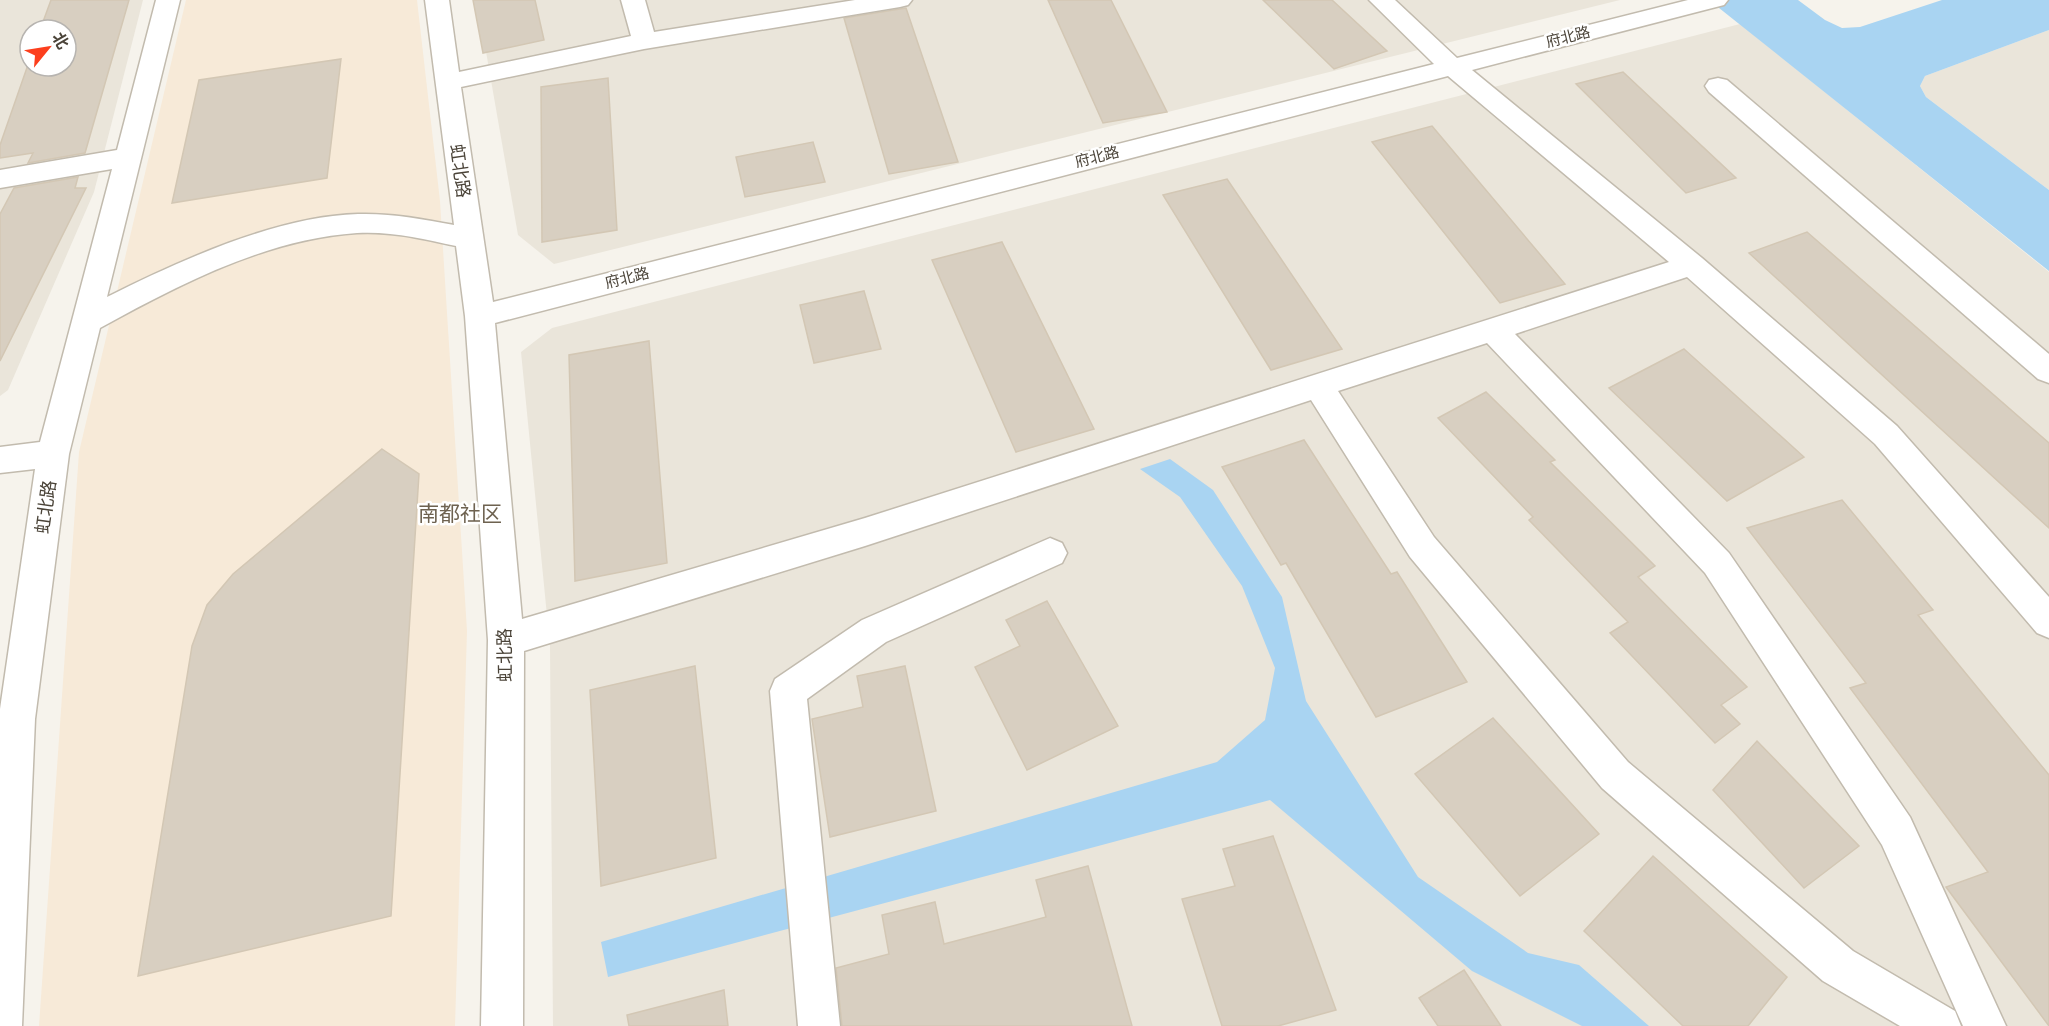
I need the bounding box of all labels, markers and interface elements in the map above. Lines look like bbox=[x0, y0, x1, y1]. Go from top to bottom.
north arrow bbox=[18, 18, 78, 78]
street label: 府北路 bbox=[1544, 22, 1592, 52]
text: 北 bbox=[47, 29, 74, 53]
street label: 府北路 bbox=[1073, 142, 1121, 172]
street label: 虹北路 bbox=[444, 143, 476, 199]
street label: 府北路 bbox=[603, 263, 651, 293]
street label: 虹北路 bbox=[30, 479, 62, 535]
district label: 南都社区 bbox=[418, 500, 502, 528]
street label: 虹北路 bbox=[493, 628, 517, 682]

